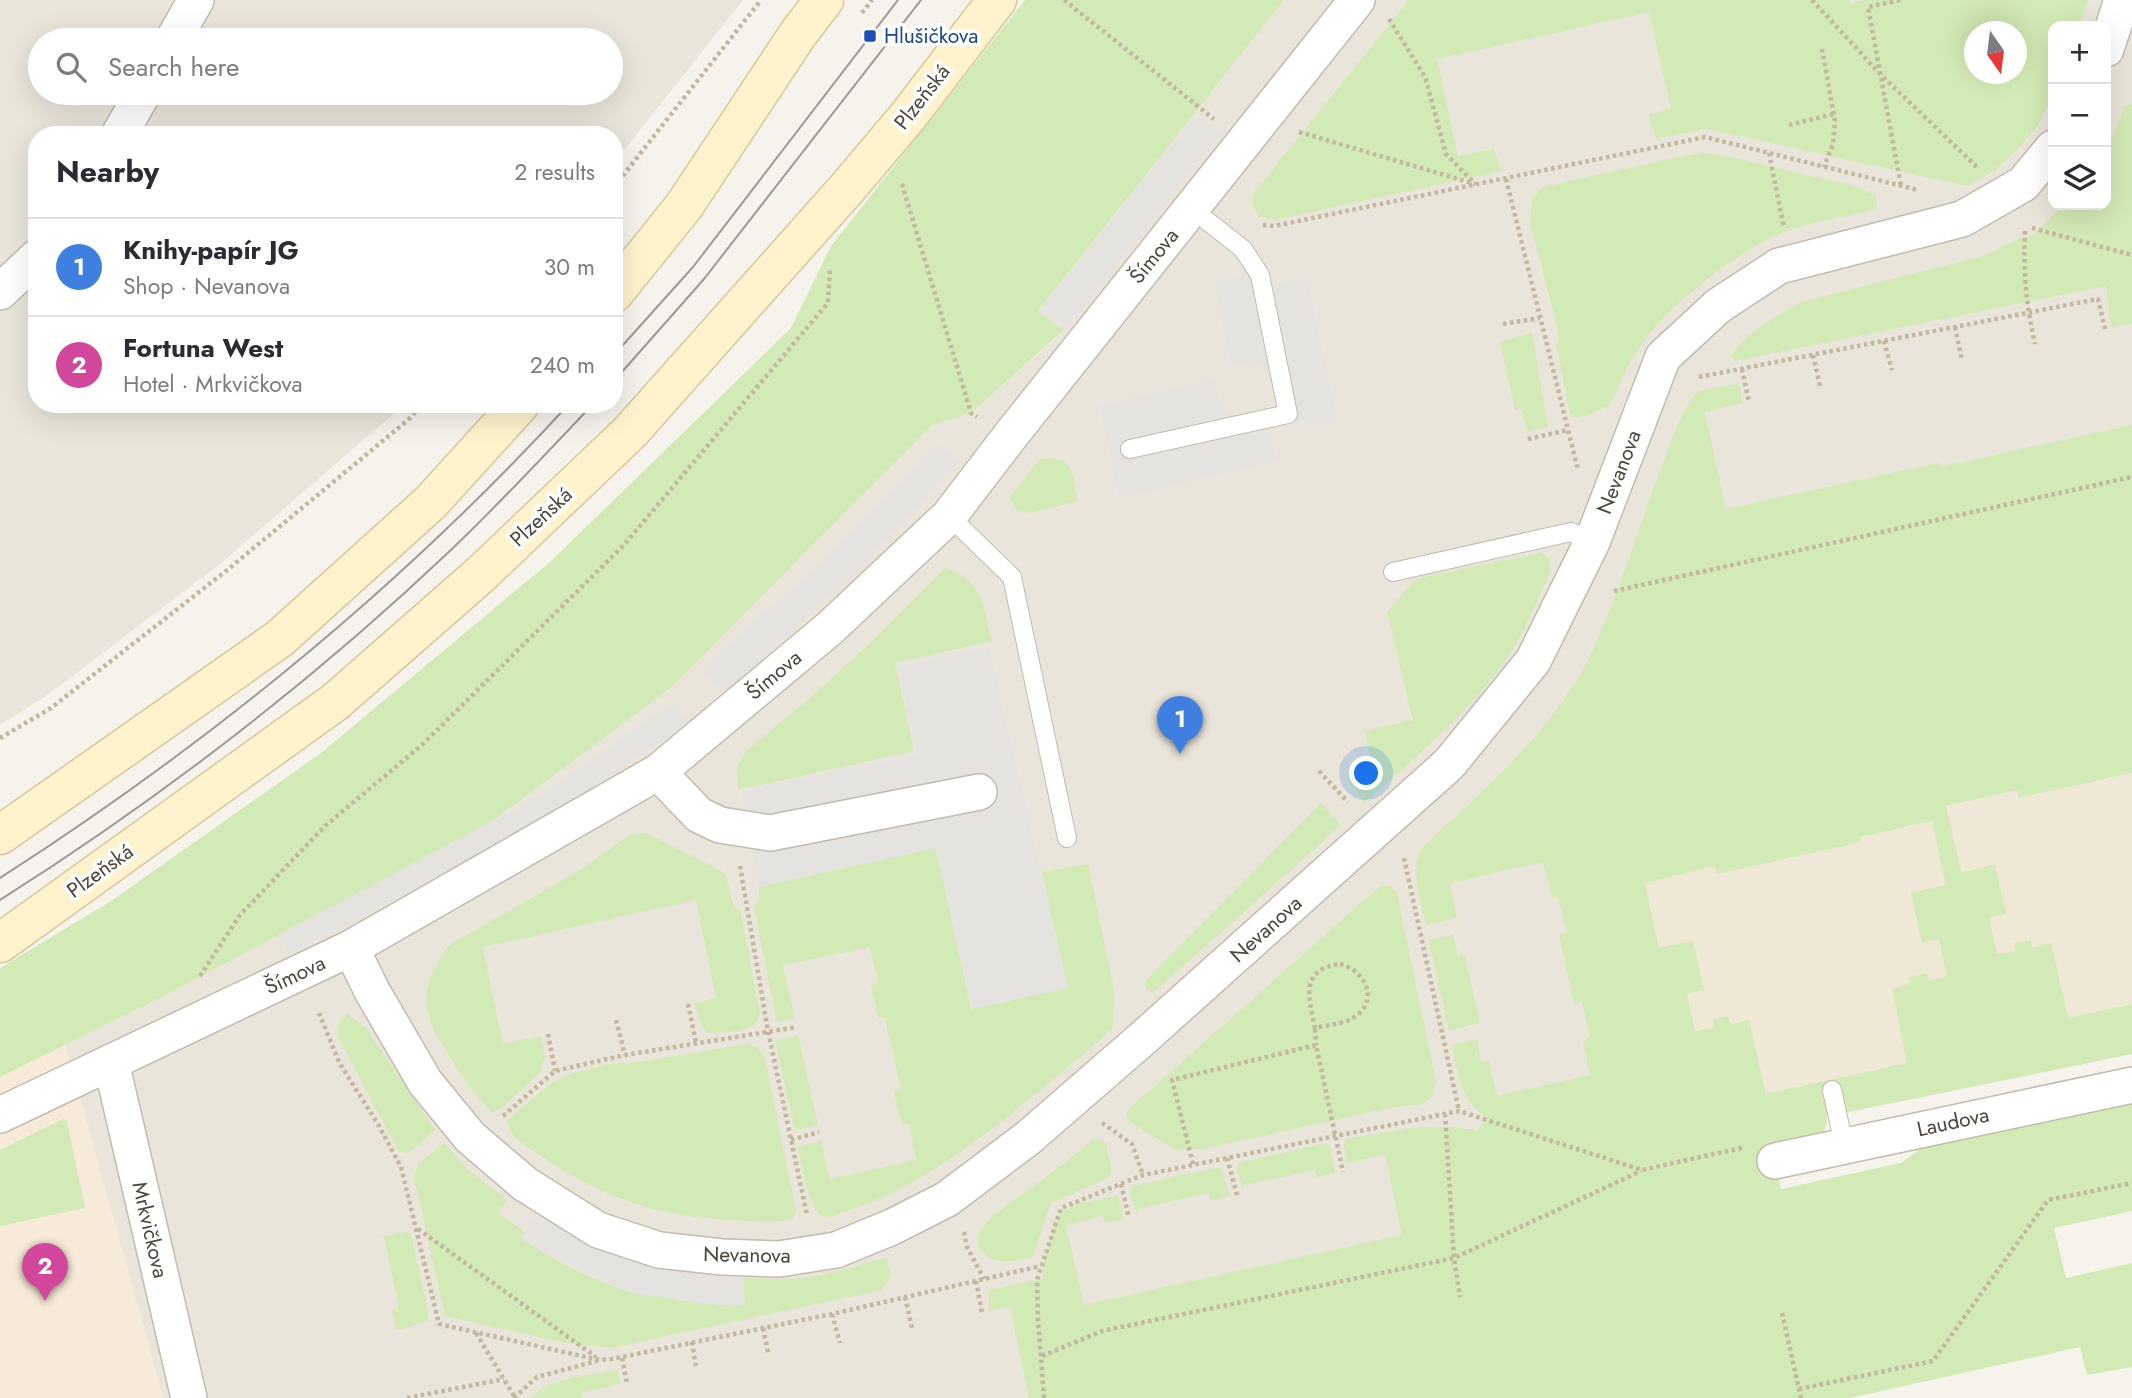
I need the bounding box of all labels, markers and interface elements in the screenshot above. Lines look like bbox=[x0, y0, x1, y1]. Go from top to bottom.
place label: Hlušičkova bbox=[884, 21, 978, 51]
north arrow bbox=[1964, 21, 2027, 84]
map controls bbox=[2048, 21, 2111, 210]
button: + bbox=[2048, 21, 2111, 84]
search box bbox=[28, 28, 623, 105]
marker: Hlušičkova bbox=[862, 28, 878, 44]
icon: search bbox=[52, 48, 90, 86]
text: Search here bbox=[108, 48, 240, 86]
street label: Plzeňská bbox=[887, 58, 957, 136]
button: − bbox=[2048, 84, 2111, 147]
button: layers bbox=[2048, 147, 2111, 210]
text: Nearby bbox=[56, 150, 159, 193]
text: 2 results bbox=[514, 155, 595, 189]
street label: Šímova bbox=[1122, 222, 1186, 290]
text: Knihy-papír JG bbox=[123, 231, 299, 269]
text: 1 bbox=[73, 250, 85, 284]
text: 30 m bbox=[544, 250, 595, 284]
text: Shop · Nevanova bbox=[123, 269, 290, 303]
text: Fortuna West bbox=[123, 329, 283, 367]
text: 2 bbox=[71, 348, 87, 382]
text: 240 m bbox=[530, 348, 595, 382]
text: Hotel · Mrkvičkova bbox=[123, 367, 303, 401]
street label: Nevanova bbox=[1589, 426, 1649, 518]
street label: Plzeňská bbox=[503, 480, 579, 554]
street label: Šímova bbox=[740, 643, 808, 707]
pin: 1 bbox=[1157, 696, 1203, 754]
your location bbox=[1349, 756, 1383, 790]
street label: Plzeňská bbox=[61, 837, 139, 905]
street label: Nevanova bbox=[1223, 889, 1309, 969]
street label: Šímova bbox=[260, 948, 330, 1002]
street label: Laudova bbox=[1914, 1100, 1992, 1144]
street label: Mrkvičkova bbox=[124, 1179, 176, 1281]
street label: Nevanova bbox=[703, 1239, 791, 1271]
pin: 2 bbox=[22, 1243, 68, 1301]

